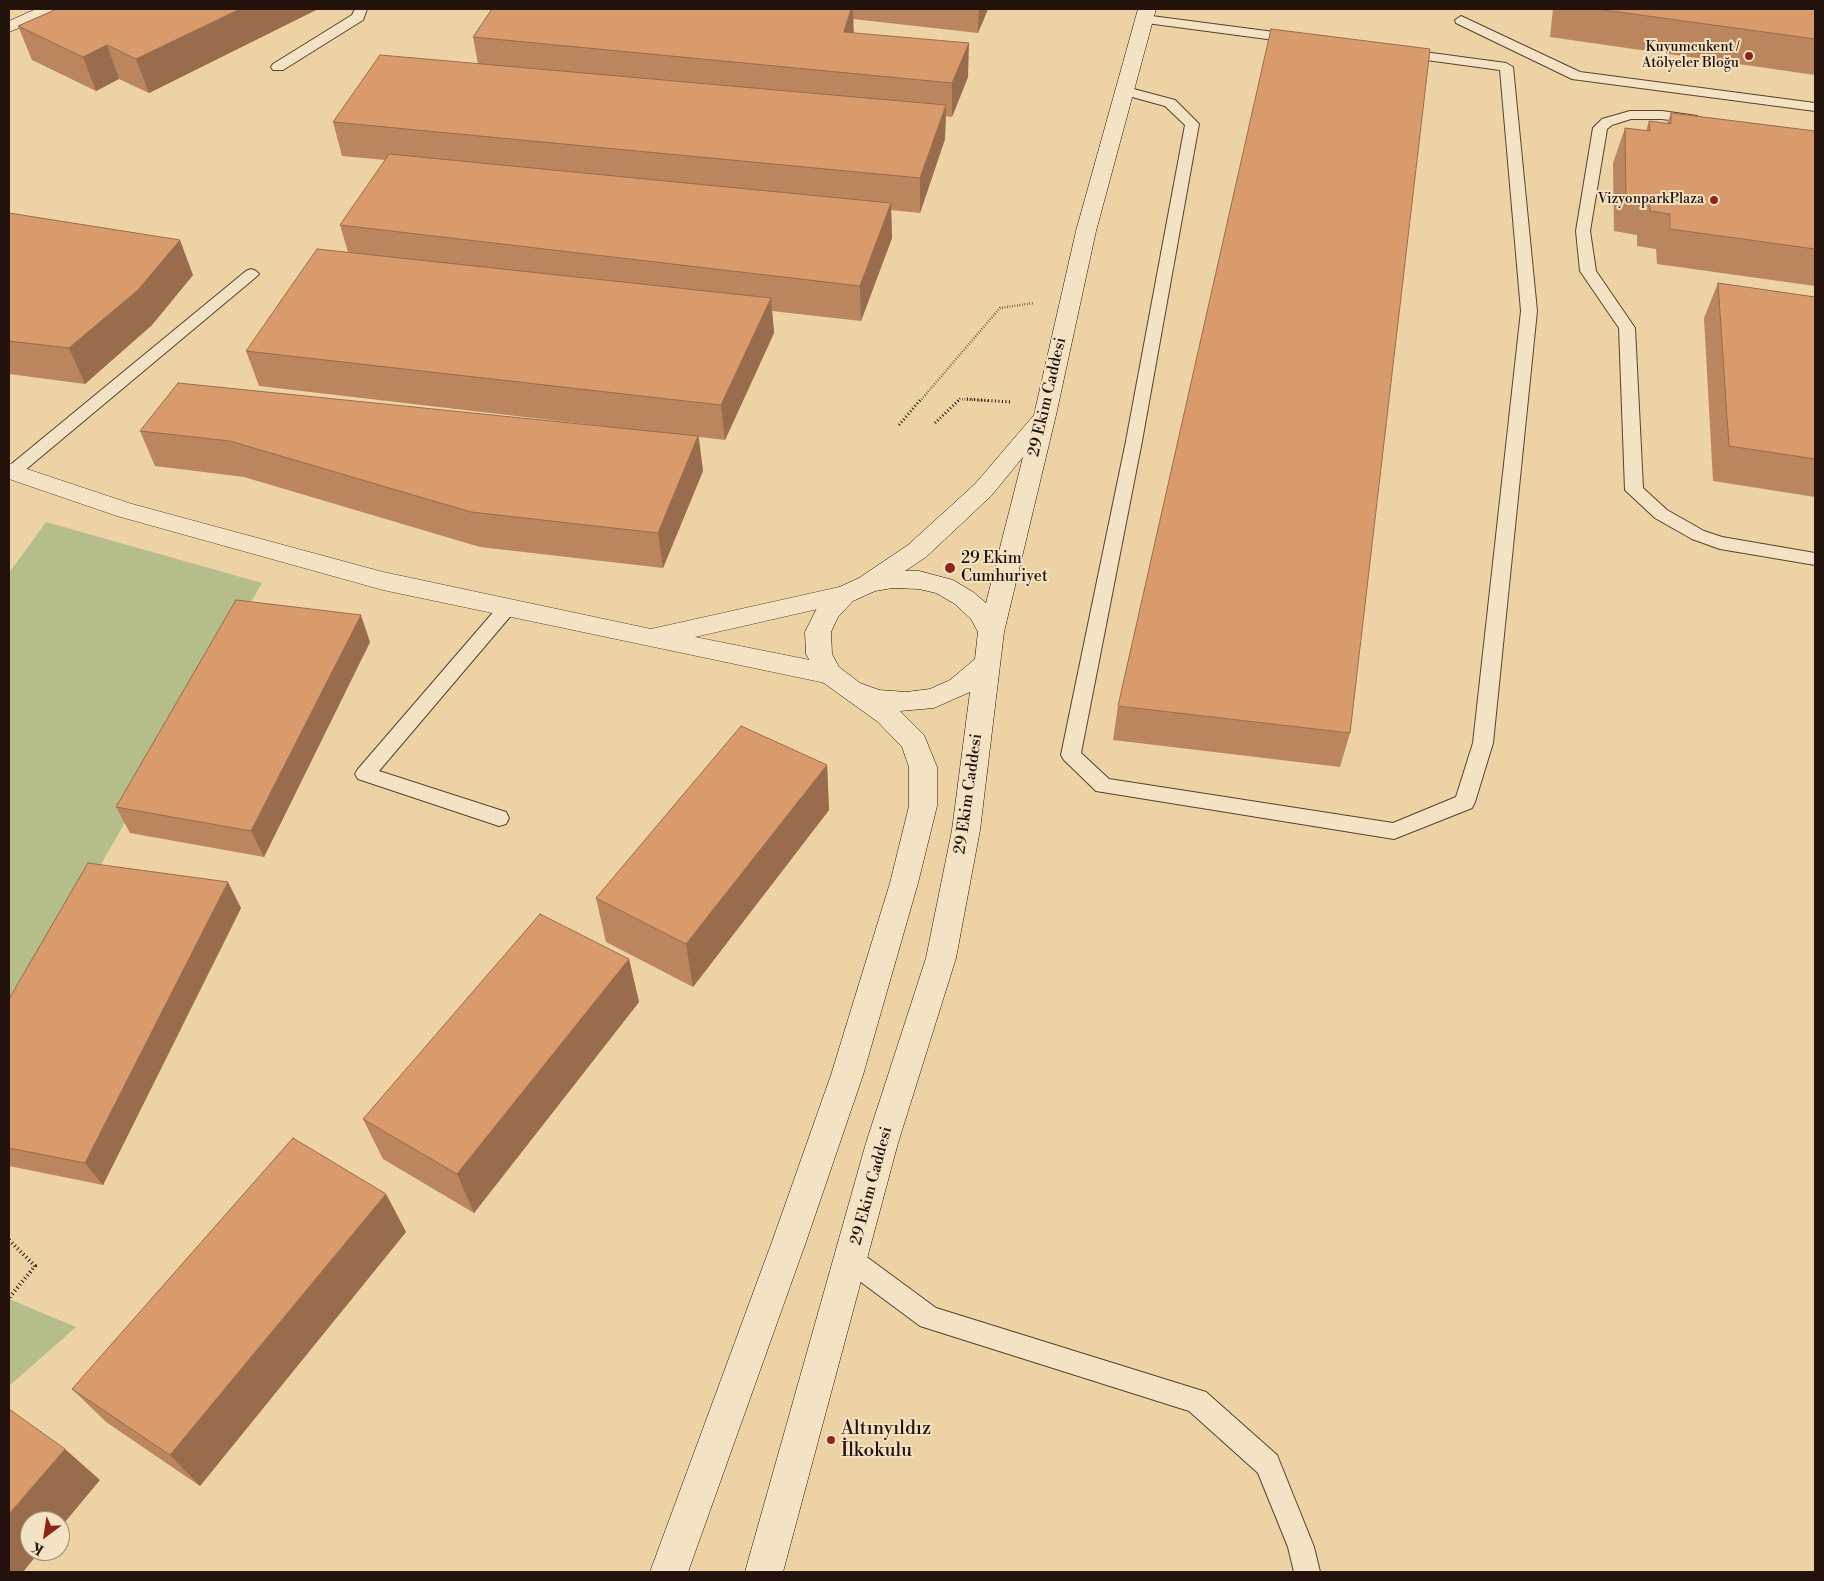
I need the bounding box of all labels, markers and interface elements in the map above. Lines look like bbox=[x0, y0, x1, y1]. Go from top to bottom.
place label: Kuyumcukent / Atölyeler Bloğu bbox=[1642, 40, 1739, 72]
marker: Kuyumcukent / Atölyeler Bloğu bbox=[1743, 50, 1755, 62]
place label: VizyonparkPlaza bbox=[1598, 192, 1704, 208]
marker: VizyonparkPlaza bbox=[1708, 194, 1720, 206]
street label: 29 Ekim Caddesi bbox=[1025, 336, 1071, 458]
place label: 29 Ekim Cumhuriyet bbox=[961, 549, 1048, 587]
marker: 29 Ekim Cumhuriyet bbox=[943, 561, 957, 575]
street label: 29 Ekim Caddesi bbox=[951, 732, 987, 856]
street label: 29 Ekim Caddesi bbox=[847, 1125, 897, 1247]
place label: Altınyıldız İlkokulu bbox=[841, 1418, 931, 1462]
marker: Altınyıldız İlkokulu bbox=[825, 1434, 837, 1446]
north arrow bbox=[20, 1511, 70, 1561]
text: K bbox=[28, 1537, 47, 1559]

